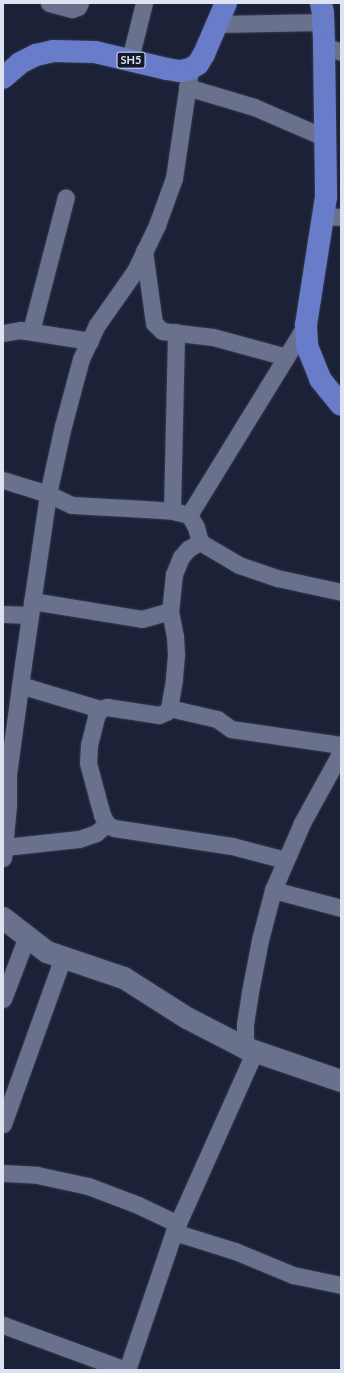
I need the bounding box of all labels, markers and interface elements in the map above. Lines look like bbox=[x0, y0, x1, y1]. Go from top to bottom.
road number: SH5 bbox=[116, 51, 146, 69]

